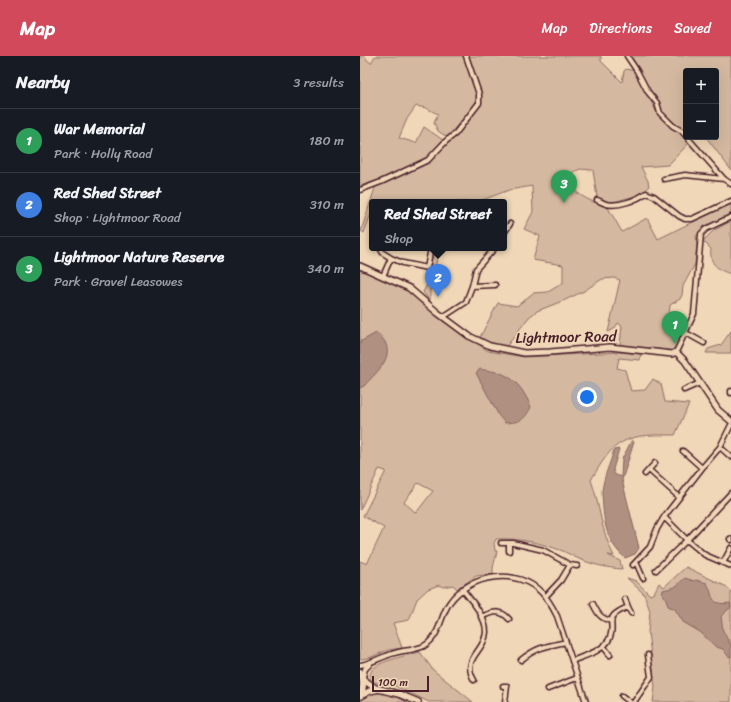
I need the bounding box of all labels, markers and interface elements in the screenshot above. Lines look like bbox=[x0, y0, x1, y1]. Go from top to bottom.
text: Map bbox=[20, 12, 55, 45]
text: Map bbox=[541, 16, 567, 41]
text: Directions bbox=[589, 16, 652, 41]
text: Saved bbox=[674, 16, 711, 41]
text: Nearby bbox=[16, 67, 70, 97]
map controls bbox=[683, 68, 719, 140]
button: + bbox=[683, 68, 719, 104]
text: 3 results bbox=[293, 71, 344, 94]
button: − bbox=[683, 104, 719, 140]
text: War Memorial bbox=[54, 116, 145, 142]
text: 1 bbox=[26, 129, 32, 152]
text: 180 m bbox=[309, 129, 344, 152]
text: Park · Holly Road bbox=[54, 142, 152, 165]
pin: 3 bbox=[551, 170, 577, 203]
text: Red Shed Street bbox=[54, 180, 161, 206]
text: 2 bbox=[25, 193, 33, 216]
text: 310 m bbox=[310, 193, 344, 216]
popup bbox=[369, 199, 507, 251]
text: Red Shed Street bbox=[384, 201, 492, 227]
text: Shop · Lightmoor Road bbox=[54, 206, 181, 229]
text: Shop bbox=[384, 227, 413, 250]
text: Lightmoor Nature Reserve bbox=[54, 244, 224, 270]
text: 3 bbox=[25, 257, 33, 280]
text: 340 m bbox=[307, 257, 344, 280]
pin: 2 bbox=[425, 264, 451, 297]
text: Park · Gravel Leasowes bbox=[54, 270, 183, 293]
pin: 1 bbox=[662, 311, 688, 344]
street label: Lightmoor Road bbox=[515, 323, 618, 351]
your location bbox=[577, 387, 597, 407]
text: 100 m bbox=[378, 673, 408, 692]
scale bar bbox=[372, 674, 429, 693]

